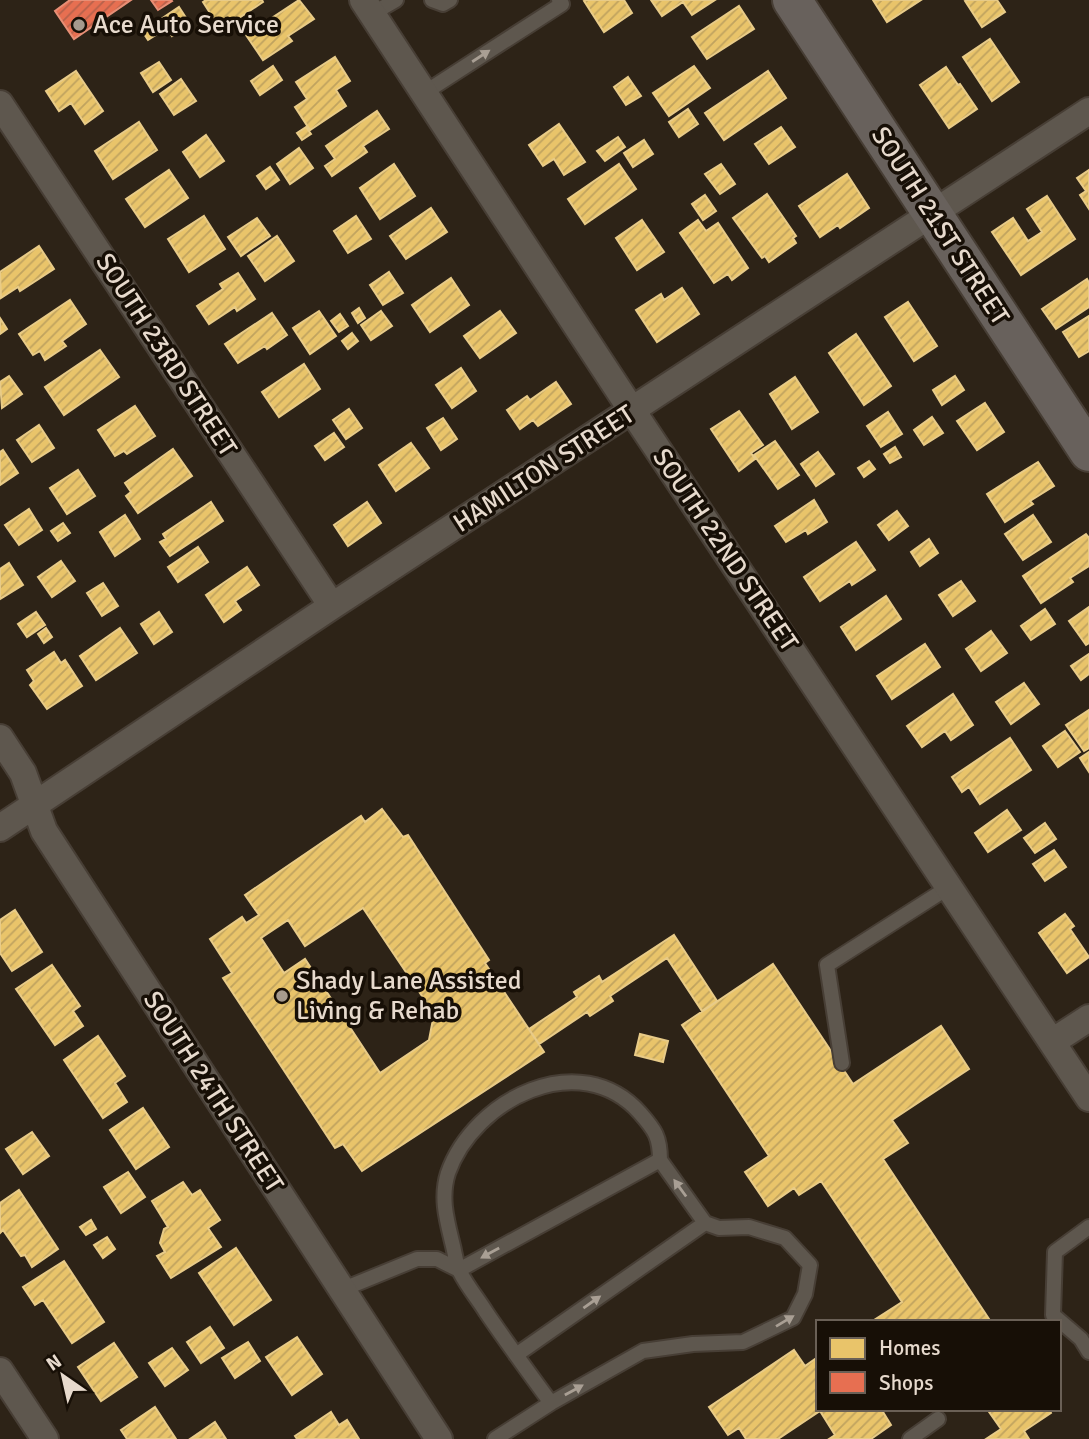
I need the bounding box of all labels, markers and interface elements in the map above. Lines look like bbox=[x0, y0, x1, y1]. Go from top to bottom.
place label: Ace Auto Service bbox=[93, 9, 279, 41]
marker: Ace Auto Service bbox=[71, 17, 87, 33]
one-way arrow bbox=[472, 49, 490, 63]
street label: SOUTH 21ST STREET bbox=[864, 121, 1016, 331]
street label: SOUTH 23RD STREET bbox=[88, 248, 244, 463]
street label: HAMILTON STREET bbox=[447, 398, 641, 540]
street label: SOUTH 22ND STREET bbox=[645, 443, 805, 658]
place label: Shady Lane Assisted Living & Rehab bbox=[296, 965, 522, 1027]
street label: SOUTH 24TH STREET bbox=[136, 985, 290, 1199]
marker: Shady Lane Assisted Living & Rehab bbox=[274, 988, 290, 1004]
one-way arrow bbox=[673, 1179, 687, 1197]
one-way arrow bbox=[481, 1247, 500, 1259]
one-way arrow bbox=[583, 1295, 601, 1309]
one-way arrow bbox=[775, 1315, 795, 1328]
legend bbox=[816, 1320, 1061, 1411]
text: Homes bbox=[879, 1335, 941, 1361]
north arrow bbox=[28, 1341, 98, 1411]
text: N bbox=[42, 1349, 66, 1376]
text: Shops bbox=[879, 1370, 933, 1396]
one-way arrow bbox=[564, 1384, 583, 1396]

